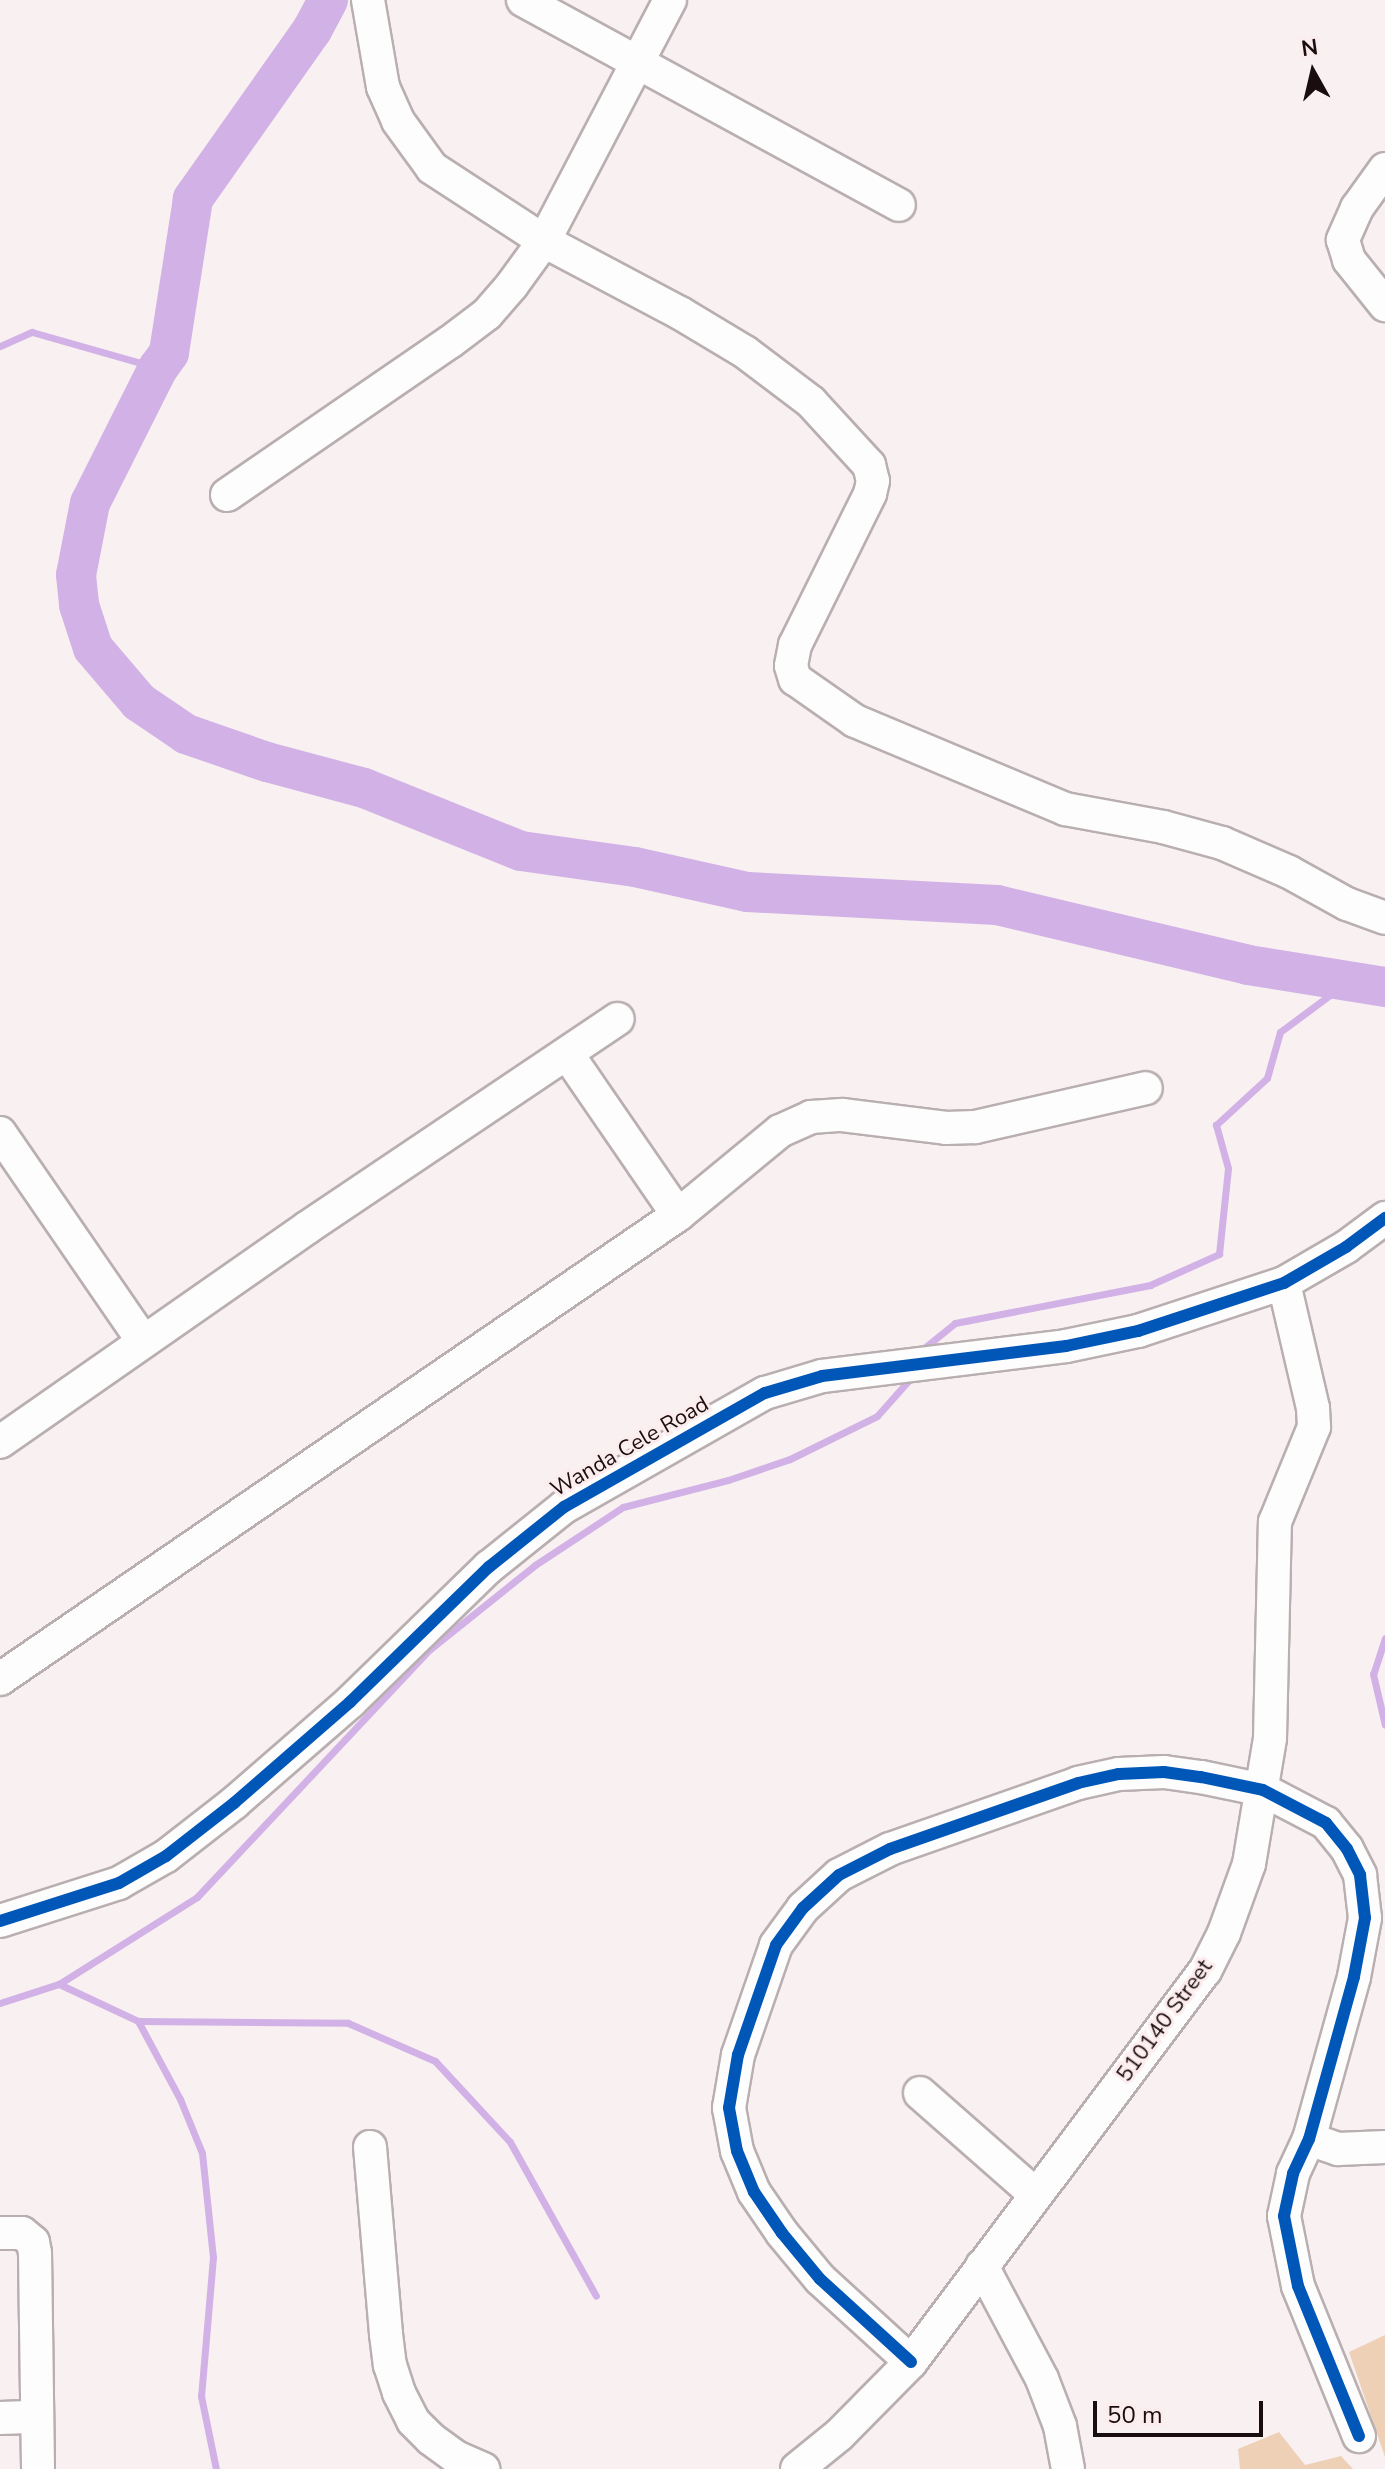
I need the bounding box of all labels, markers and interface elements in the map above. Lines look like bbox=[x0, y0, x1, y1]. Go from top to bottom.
north arrow bbox=[1273, 32, 1353, 112]
text: N bbox=[1299, 32, 1320, 64]
street label: Wanda Cele Road bbox=[546, 1391, 714, 1503]
street label: 510140 Street bbox=[1112, 1955, 1218, 2087]
scale bar bbox=[1097, 2385, 1267, 2435]
text: 50 m bbox=[1107, 2399, 1163, 2431]

